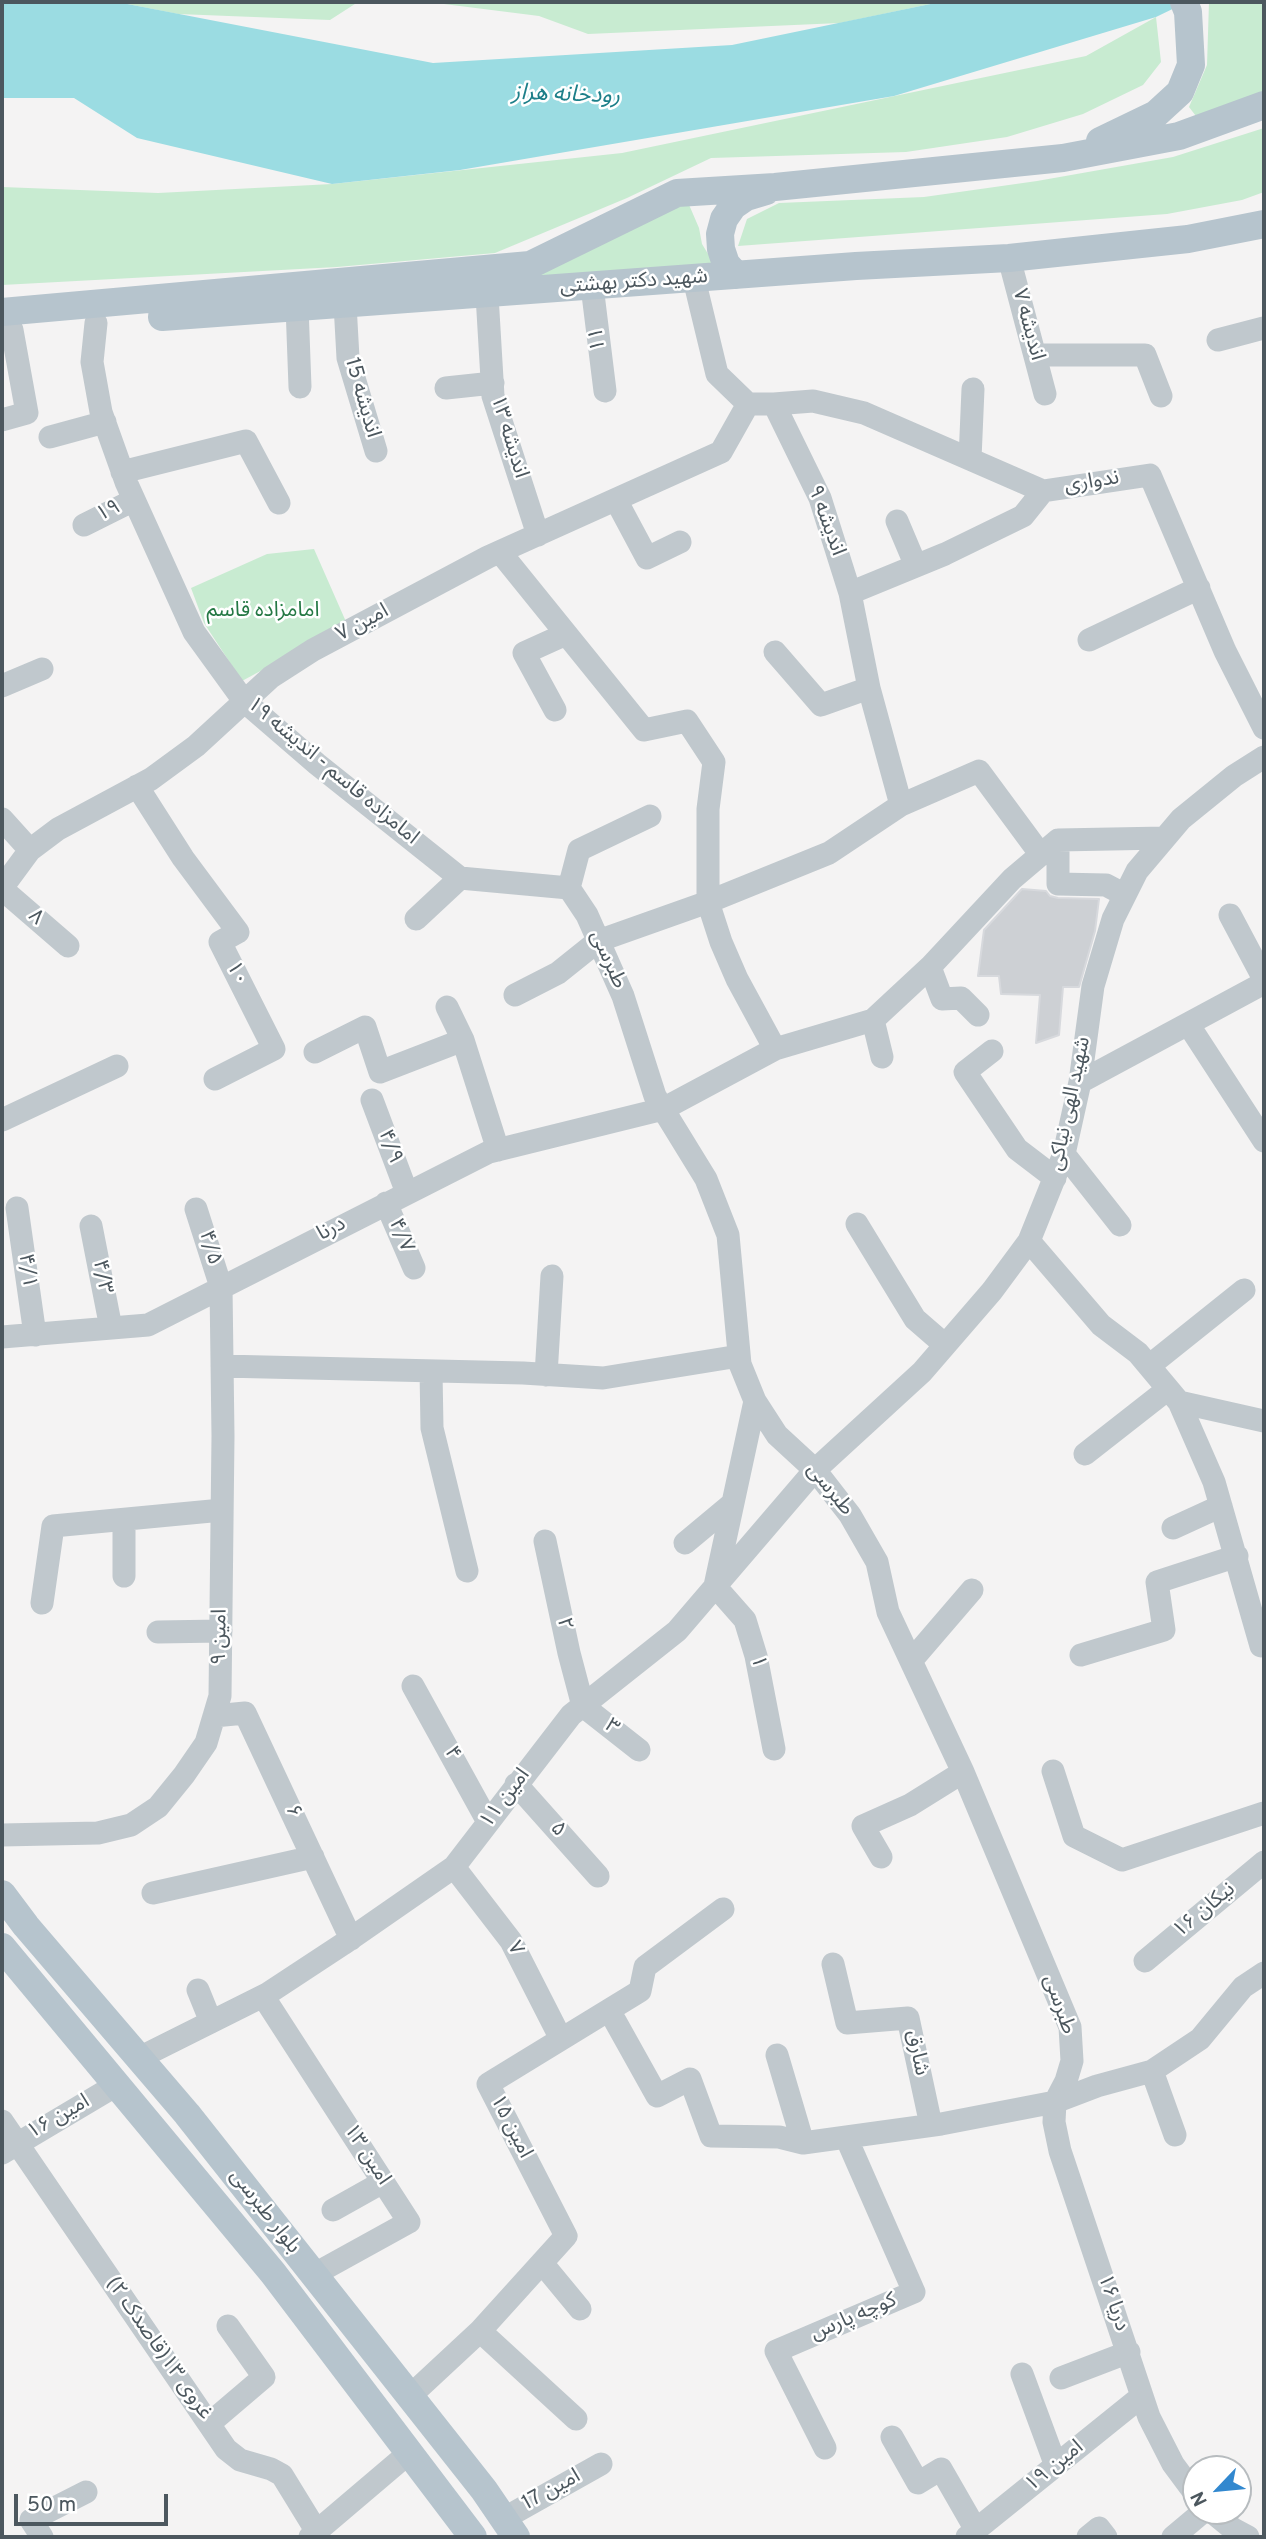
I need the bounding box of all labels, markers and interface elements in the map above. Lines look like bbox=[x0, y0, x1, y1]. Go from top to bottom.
water label: رودخانه هراز bbox=[511, 80, 621, 112]
street label: شهید دکتر بهشتی bbox=[559, 265, 709, 301]
street label: اندیشه ۷ bbox=[1005, 286, 1049, 364]
street label: ۱۱ bbox=[585, 326, 613, 352]
street label: اندیشه 15 bbox=[338, 355, 384, 441]
street label: اندیشه ۱۳ bbox=[484, 393, 532, 481]
street label: ندواری bbox=[1063, 466, 1121, 500]
street label: اندیشه ۹ bbox=[801, 482, 849, 560]
street label: ۱۹ bbox=[93, 495, 125, 529]
park label: امامزاده قاسم bbox=[206, 599, 320, 625]
street label: امین ۷ bbox=[332, 600, 394, 648]
street label: امامزاده قاسم - اندیشه ۱۹ bbox=[241, 693, 423, 851]
street label: ۸ bbox=[22, 905, 48, 931]
street label: طبرسی bbox=[583, 927, 631, 993]
street label: ۱۰ bbox=[219, 958, 253, 990]
street label: شهید الهی نیاکی bbox=[1045, 1035, 1097, 1173]
street label: ۴/۹ bbox=[371, 1126, 407, 1168]
street label: درنا bbox=[313, 1212, 351, 1248]
street label: ۴/۷ bbox=[382, 1215, 418, 1257]
street label: ۴/۵ bbox=[192, 1228, 226, 1268]
street label: ۴/۱ bbox=[11, 1252, 41, 1290]
street label: ۴/۳ bbox=[85, 1258, 117, 1296]
street label: طبرسی bbox=[800, 1458, 858, 1522]
street label: امین ۹ bbox=[208, 1609, 234, 1665]
street label: ۲ bbox=[549, 1616, 577, 1632]
street label: ۱ bbox=[743, 1653, 771, 1671]
street label: ۳ bbox=[599, 1714, 623, 1742]
street label: ۴ bbox=[437, 1743, 465, 1765]
street label: امین ۱۱ bbox=[475, 1764, 537, 1834]
street label: ۶ bbox=[278, 1801, 306, 1823]
street label: ۵ bbox=[544, 1817, 570, 1843]
street label: نیکان ۱۶ bbox=[1169, 1878, 1241, 1944]
street label: ۷ bbox=[500, 1938, 528, 1960]
street label: طبرسی bbox=[1036, 1972, 1080, 2038]
street label: شارق bbox=[899, 2028, 933, 2078]
street label: امین ۱۶ bbox=[23, 2090, 95, 2146]
street label: امین ۱۵ bbox=[483, 2091, 537, 2163]
street label: امین ۱۳ bbox=[337, 2120, 395, 2190]
street label: بلوار طبرسی bbox=[223, 2165, 305, 2259]
street label: دریا ۱۶ bbox=[1091, 2271, 1133, 2335]
street label: غروی ۱۳(قاصدک ۲) bbox=[99, 2273, 217, 2425]
street label: کوچه پارس bbox=[807, 2289, 901, 2347]
street label: امین ۱۹ bbox=[1021, 2436, 1089, 2498]
north arrow bbox=[1182, 2455, 1252, 2525]
street label: امین 17 bbox=[518, 2465, 586, 2517]
scale bar bbox=[18, 2480, 172, 2524]
text: N bbox=[1186, 2487, 1214, 2510]
text: 50 m bbox=[27, 2492, 76, 2519]

